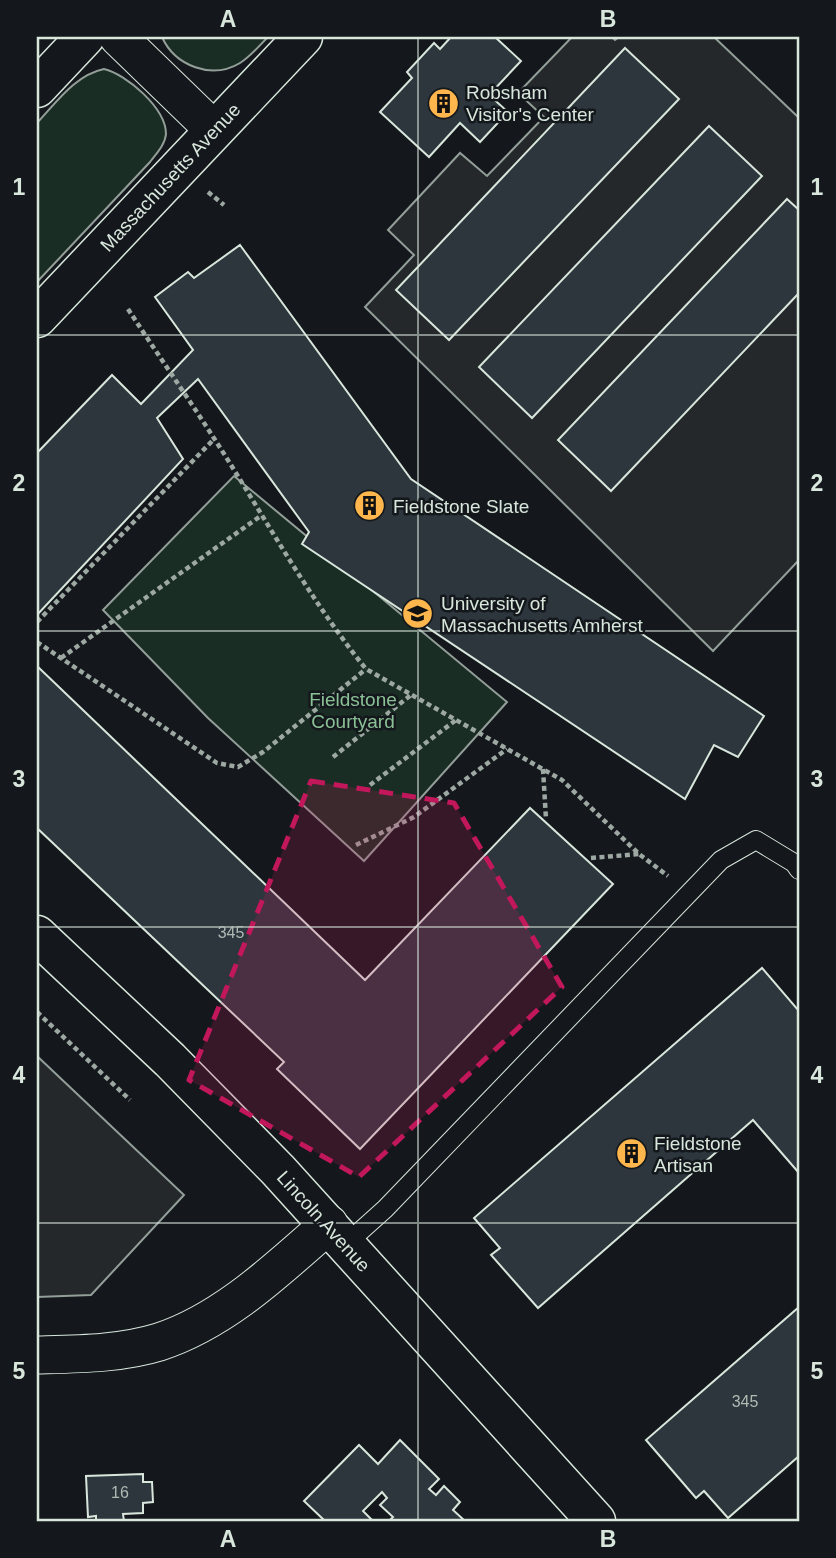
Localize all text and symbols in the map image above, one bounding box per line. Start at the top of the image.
text: A [220,6,236,32]
text: B [600,6,616,32]
place label: Robsham Visitor's Center [466,82,595,125]
building icon: Robsham Visitor's Center [426,86,460,120]
street label: Massachusetts Avenue [96,99,245,256]
text: 1 [13,174,26,200]
text: 1 [811,174,824,200]
text: 2 [13,470,25,496]
text: 2 [811,470,823,496]
building icon: Fieldstone Slate [353,489,387,523]
place label: Fieldstone Slate [393,496,529,517]
place label: University of Massachusetts Amherst [441,593,643,636]
school or university icon: University of Massachusetts Amherst [401,597,435,631]
park label: Fieldstone Courtyard [309,689,397,732]
text: 3 [13,766,25,792]
text: 3 [811,766,823,792]
house number: 345 [218,924,244,941]
text: 4 [13,1062,26,1088]
text: 4 [811,1062,824,1088]
place label: Fieldstone Artisan [654,1133,742,1176]
building icon: Fieldstone Artisan [614,1137,648,1171]
street label: Lincoln Avenue [273,1167,374,1276]
text: 5 [13,1358,26,1384]
text: 5 [811,1358,824,1384]
house number: 345 [732,1393,758,1410]
house number: 16 [111,1484,129,1501]
text: A [220,1526,236,1552]
text: B [600,1526,616,1552]

